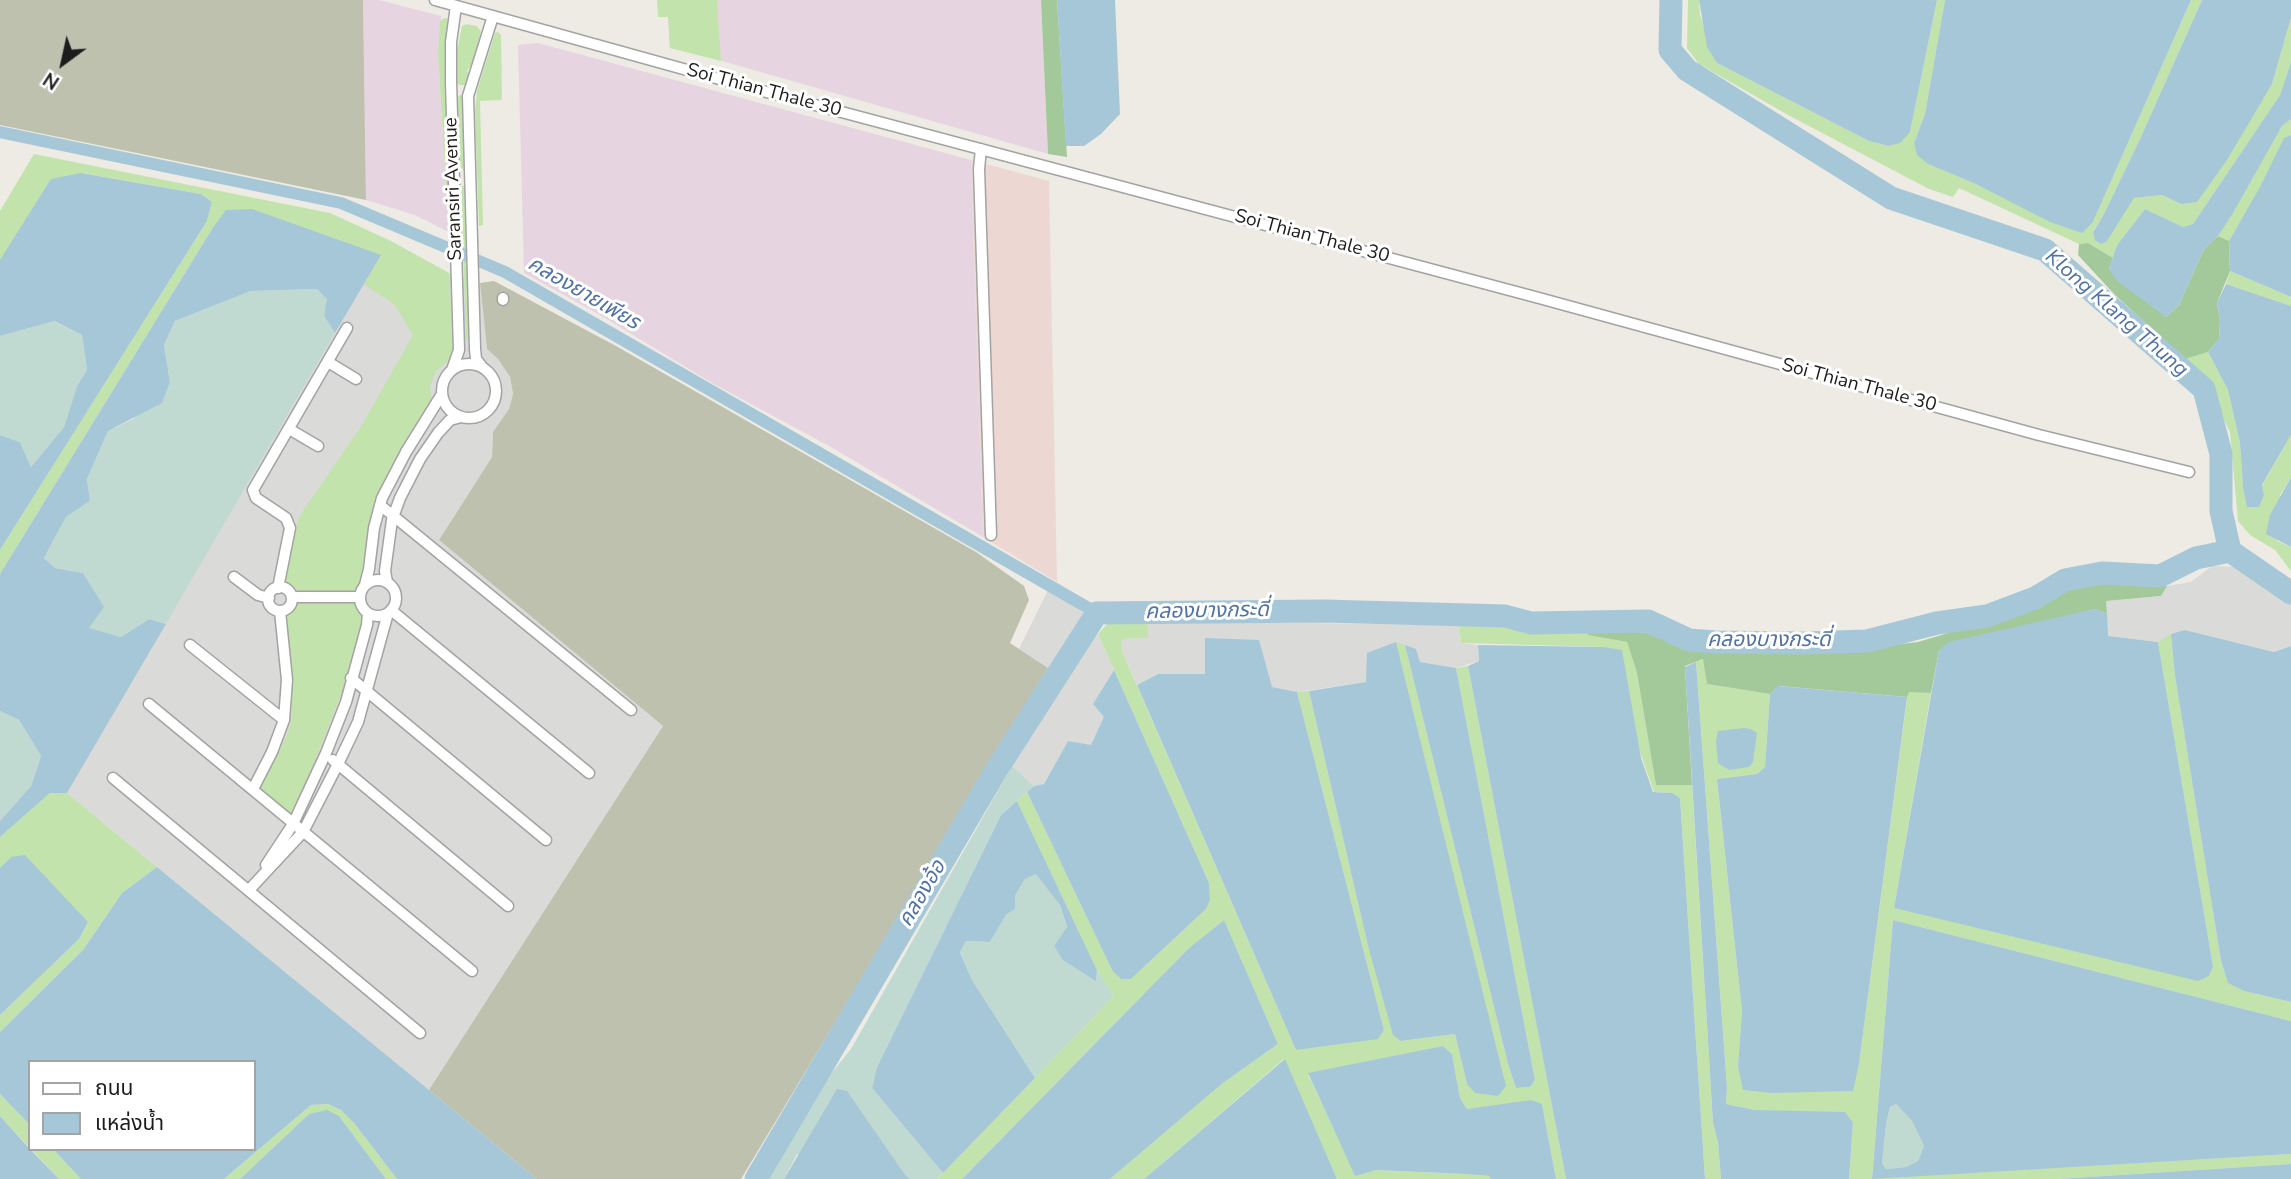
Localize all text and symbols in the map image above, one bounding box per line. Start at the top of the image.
north arrow [28,28,98,98]
street label: Soi Thian Thale 30 [684,59,844,123]
text: N [39,66,65,95]
street label: Saransiri Avenue [440,117,468,261]
street label: Soi Thian Thale 30 [1232,205,1392,269]
water label: Klong Klang Thung [2039,245,2193,383]
water label: คลองยายเพียร [523,252,643,336]
street label: Soi Thian Thale 30 [1779,354,1939,418]
water label: คลองบางกระดี่ [1145,598,1269,626]
water label: คลองบางกระดี่ [1707,628,1831,654]
water label: คลองอ้อ [894,856,952,932]
legend [28,1060,256,1151]
text: ถนน [95,1074,133,1102]
text: แหล่งน้ำ [95,1109,164,1137]

